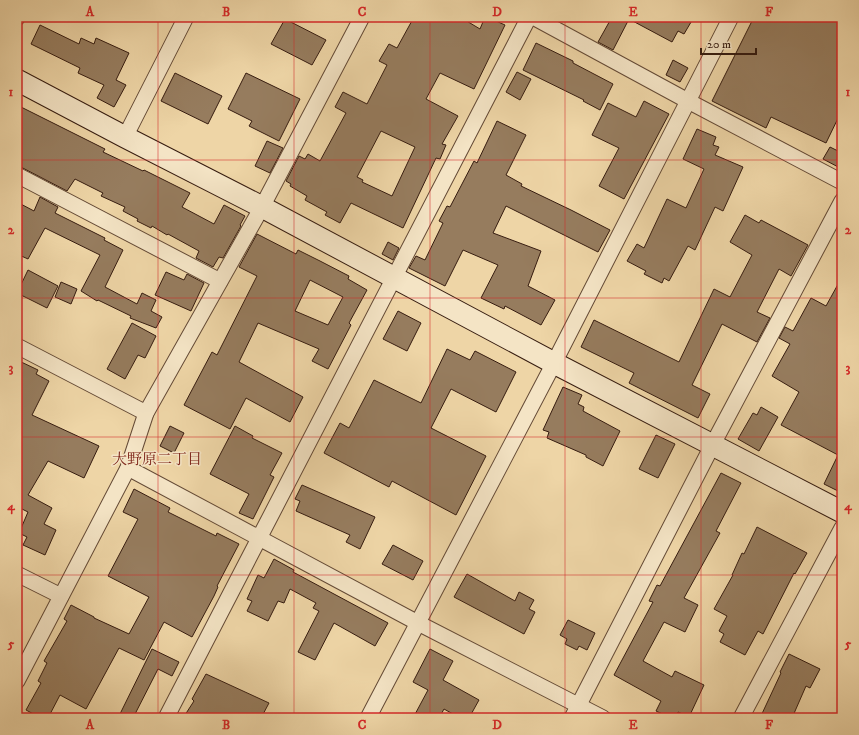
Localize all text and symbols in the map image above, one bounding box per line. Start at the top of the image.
text: A [85,4,95,20]
text: B [222,4,230,20]
text: C [358,4,367,20]
text: D [492,4,502,20]
text: E [628,4,638,20]
text: F [765,4,774,20]
scale bar [701,30,756,56]
text: 20 m [707,37,731,52]
text: 1 [9,84,14,100]
text: 1 [846,84,851,100]
text: 2 [8,222,15,238]
text: 2 [845,222,852,238]
text: 3 [9,360,14,376]
text: 3 [846,360,851,376]
district label: 大野原二丁目 [112,450,202,469]
text: 4 [6,498,15,515]
text: 4 [843,498,852,515]
text: 5 [7,636,15,652]
text: 5 [844,636,852,652]
text: A [85,717,95,733]
text: B [222,717,230,733]
text: C [358,717,367,733]
text: D [492,717,502,733]
text: E [628,717,638,733]
text: F [765,717,774,733]

